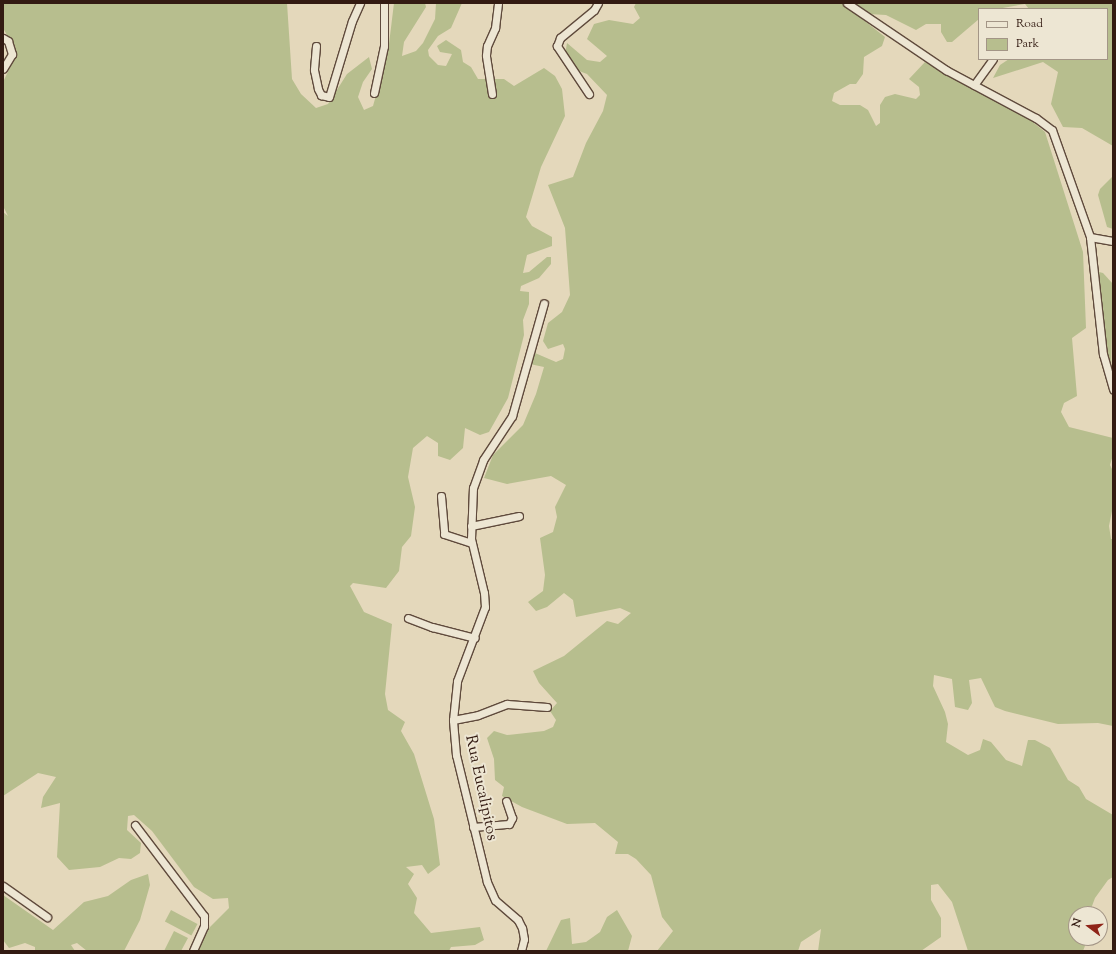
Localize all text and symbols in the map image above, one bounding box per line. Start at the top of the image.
legend [978,8,1108,60]
text: Road [1016,15,1043,33]
text: Park [1016,35,1039,53]
street label: Rua Eucalipitos [459,734,501,842]
north arrow [1068,906,1108,946]
text: N [1069,917,1086,929]

